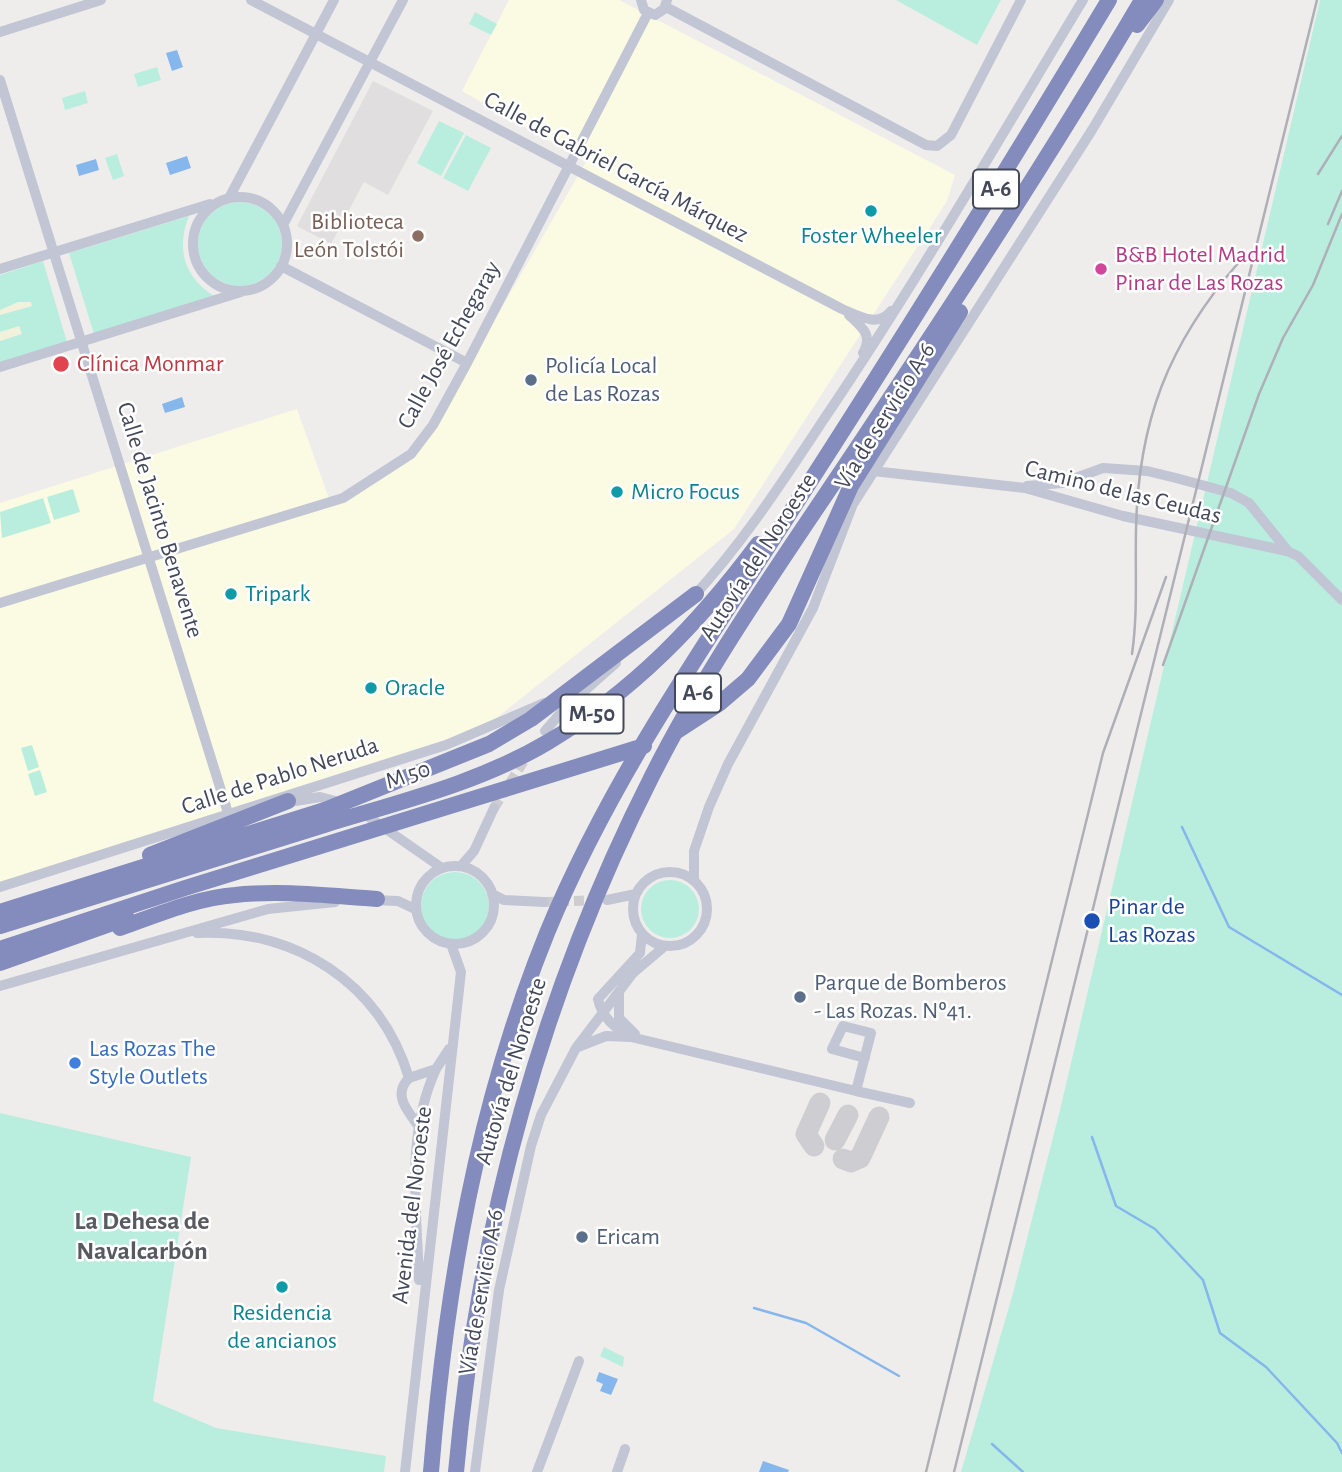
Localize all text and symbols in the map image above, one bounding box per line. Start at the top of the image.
street label: Calle de Gabriel García Márquez [479,85,753,249]
road number: A-6 [973,170,1019,208]
marker: Foster Wheeler [863,203,879,219]
place label: Biblioteca León Tolstói [294,208,404,264]
place label: Foster Wheeler [801,222,941,250]
marker: Biblioteca León Tolstói [410,228,426,244]
place label: B&B Hotel Madrid Pinar de Las Rozas [1115,241,1286,297]
street label: Calle José Echegaray [391,256,507,434]
marker: B&B Hotel Madrid Pinar de Las Rozas [1093,261,1109,277]
street label: Vía de servicio A-6 [828,337,942,495]
place label: Clínica Monmar [77,350,223,378]
place label: Policía Local de Las Rozas [545,352,660,408]
marker: Clínica Monmar [51,354,71,374]
marker: Policía Local de Las Rozas [523,372,539,388]
street label: Calle de Jacinto Benavente [110,399,210,641]
street label: Camino de las Ceudas [1022,454,1224,530]
street label: Autovía del Noroeste [693,468,823,646]
place label: Micro Focus [631,478,740,506]
marker: Micro Focus [609,484,625,500]
place label: Tripark [245,580,311,608]
marker: Tripark [223,586,239,602]
place label: Oracle [385,674,445,702]
road number: A-6 [675,674,721,712]
marker: Oracle [363,680,379,696]
road number: M-50 [560,694,624,734]
street label: Calle de Pablo Neruda [178,731,382,821]
street label: M 50 [382,754,434,796]
place label: Pinar de Las Rozas [1108,893,1196,949]
marker: Pinar de Las Rozas [1082,911,1102,931]
place label: Parque de Bomberos - Las Rozas. Nº41. [814,969,1007,1025]
street label: Autovía del Noroeste [469,974,553,1168]
marker: Parque de Bomberos - Las Rozas. Nº41. [792,989,808,1005]
place label: Las Rozas The Style Outlets [89,1035,216,1091]
marker: Las Rozas The Style Outlets [67,1055,83,1071]
street label: Avenida del Noroeste [386,1105,438,1305]
district label: La Dehesa de Navalcarbón [74,1205,210,1266]
street label: Vía de servicio A-6 [452,1207,510,1377]
place label: Ericam [596,1223,660,1251]
marker: Ericam [574,1229,590,1245]
marker: Residencia de ancianos [274,1279,290,1295]
place label: Residencia de ancianos [227,1299,337,1355]

